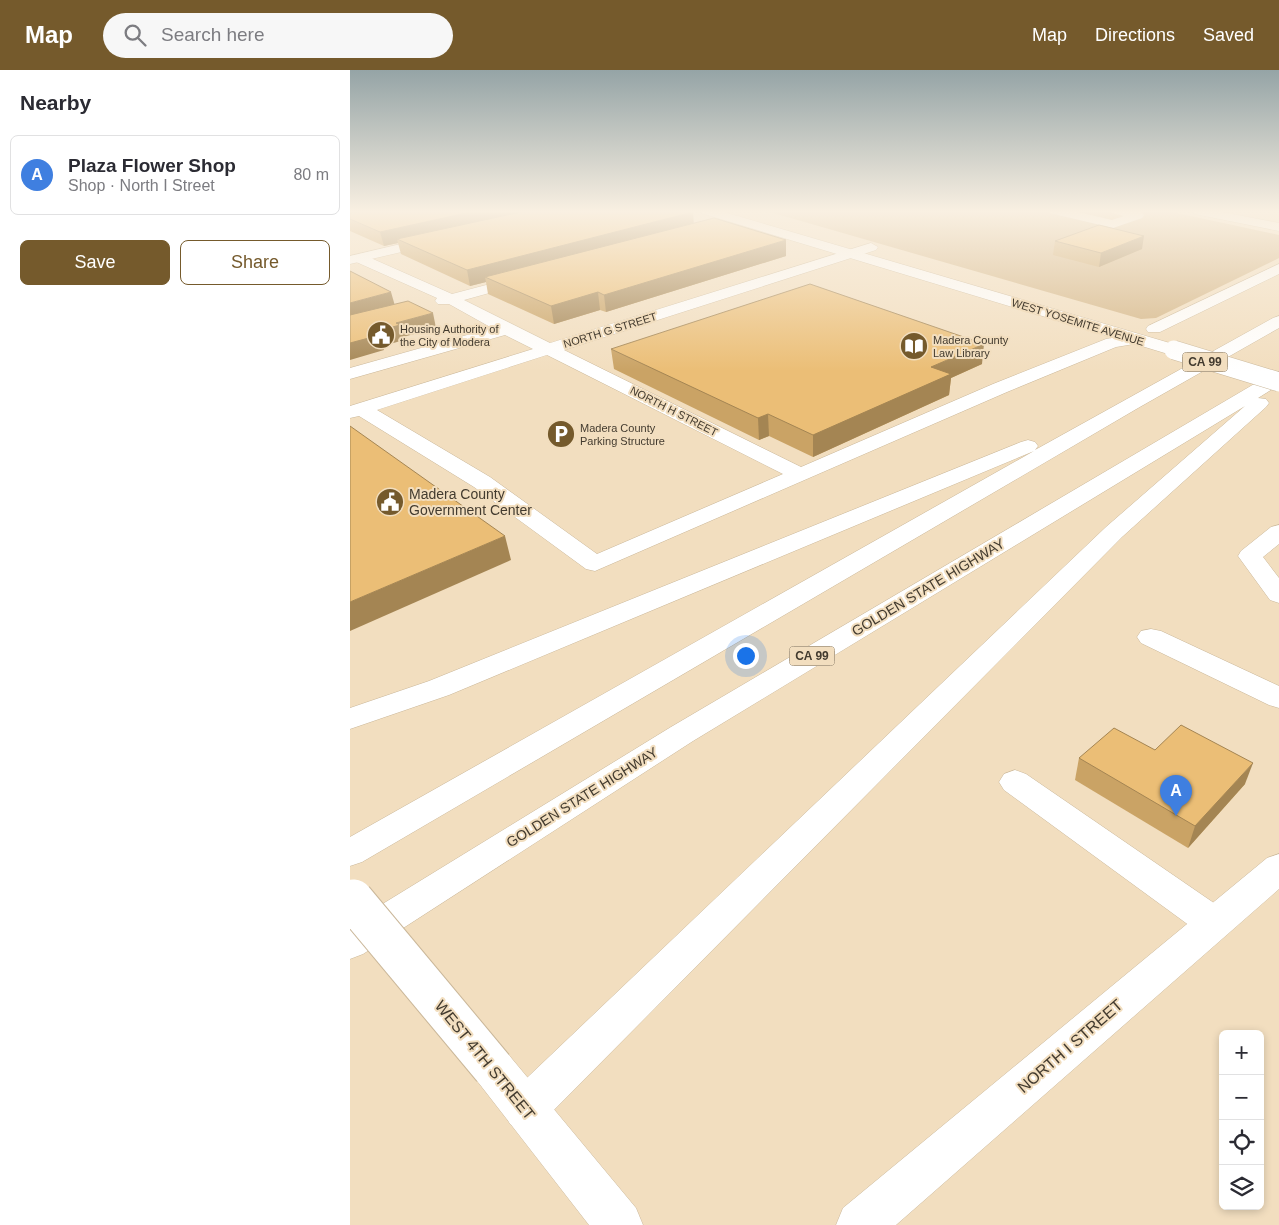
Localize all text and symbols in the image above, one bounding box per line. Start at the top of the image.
search box [103,13,453,58]
text: Map [25,21,73,48]
icon: search [121,21,149,49]
text: Search here [161,24,265,45]
text: Map [1032,25,1067,45]
text: Directions [1095,25,1175,45]
text: Saved [1203,25,1254,45]
text: Nearby [20,91,91,114]
text: Plaza Flower Shop [68,155,236,176]
text: A [31,166,43,183]
text: 80 m [293,166,329,183]
text: Shop · North I Street [68,177,215,194]
button: Save [20,240,170,285]
button: Share [180,240,330,285]
street label: WEST YOSEMITE AVENUE [1010,296,1146,348]
street label: NORTH G STREET [562,310,658,350]
public building icon: Housing Authority of the City of Modera [366,320,396,350]
place label: Housing Authority of the City of Modera [400,323,499,348]
library icon: Madera County Law Library [899,331,929,361]
place label: Madera County Law Library [933,334,1009,359]
road number: CA 99 [1182,352,1228,372]
street label: NORTH H STREET [628,384,720,438]
parking icon: Madera County Parking Structure [546,419,576,449]
place label: Madera County Parking Structure [580,422,665,447]
place label: Madera County Government Center [409,486,532,518]
public building icon: Madera County Government Center [375,487,405,517]
street label: GOLDEN STATE HIGHWAY [849,535,1008,639]
your location [733,643,759,669]
road number: CA 99 [790,646,834,666]
street label: GOLDEN STATE HIGHWAY [503,743,661,850]
pin: A [1160,775,1192,816]
street label: NORTH I STREET [1014,996,1126,1096]
street label: WEST 4TH STREET [432,997,538,1123]
map controls [1219,1030,1264,1210]
button: + [1219,1030,1264,1075]
button: − [1219,1075,1264,1120]
button: locate [1219,1120,1264,1165]
button: layers [1219,1165,1264,1210]

